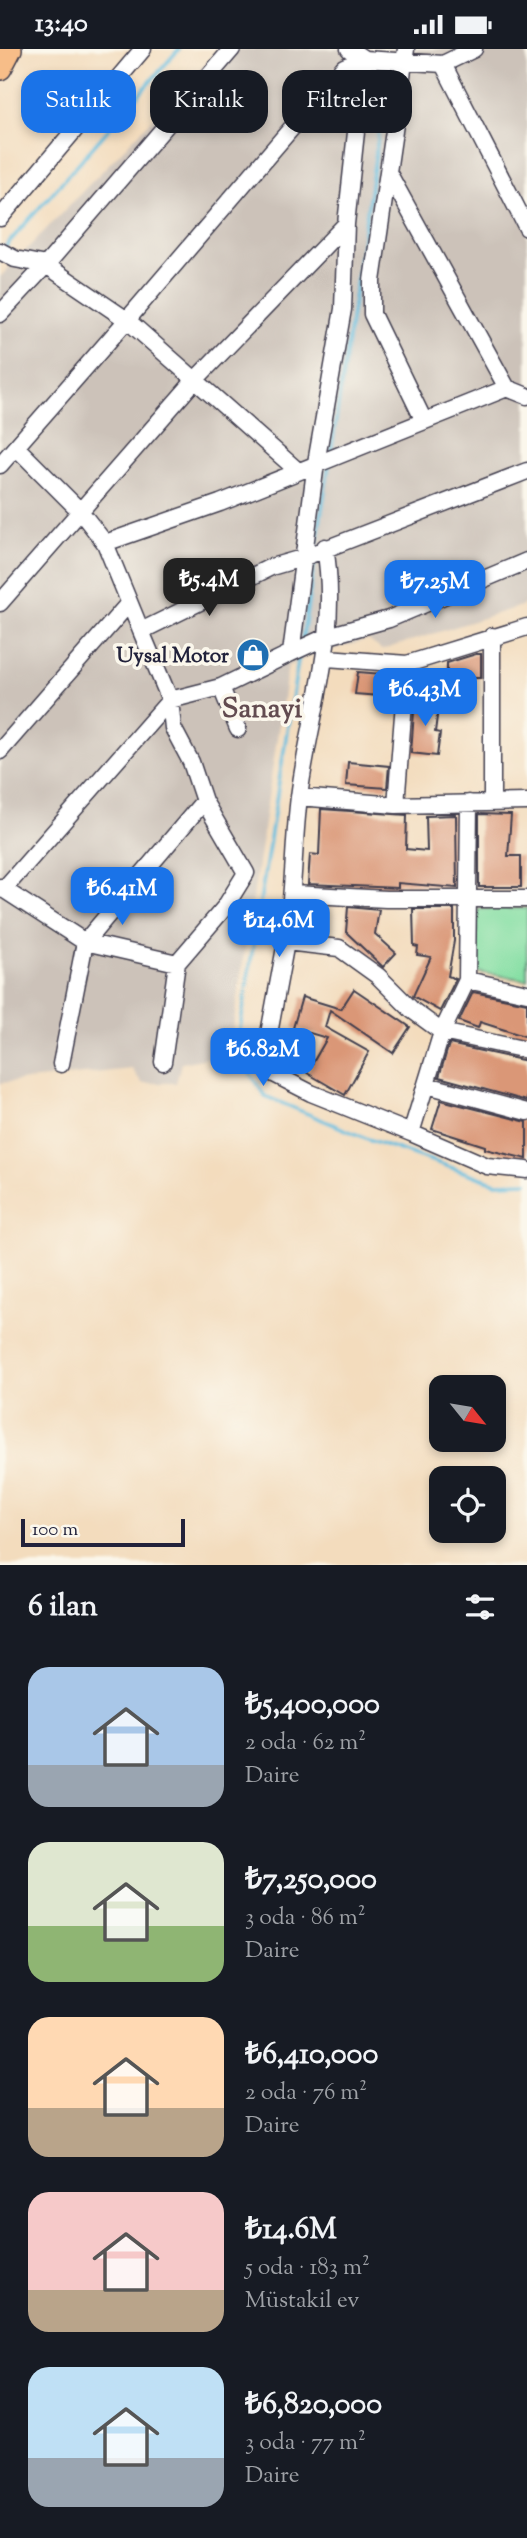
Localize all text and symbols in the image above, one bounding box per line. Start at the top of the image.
text: 13:40 [35,6,88,43]
chip: Satılık [21,70,136,133]
chip: Kiralık [150,70,268,133]
chip: Filtreler [282,70,412,133]
pin: ₺5.4M [160,559,258,618]
pin: ₺7.25M [378,561,492,620]
text: ₺5.4M [179,564,239,597]
text: ₺7.25M [400,566,470,599]
shop icon: Uysal Motor [234,636,272,674]
place label: Uysal Motor [116,642,229,672]
pin: ₺6.43M [368,669,482,728]
text: ₺6.43M [389,674,461,707]
district label: Sanayi [222,690,302,730]
pin: ₺6.41M [65,867,179,927]
text: ₺6.41M [87,873,157,906]
pin: ₺14.6M [222,899,336,959]
text: ₺14.6M [244,905,314,938]
pin: ₺6.82M [206,1028,320,1088]
text: ₺6.82M [226,1034,300,1067]
north arrow [429,1375,506,1453]
map controls [429,1375,506,1543]
button: locate [429,1466,506,1543]
scale bar [21,1516,186,1548]
text: 100 m [32,1517,78,1544]
text: 6 ilan [28,1586,98,1629]
icon: filters [461,1588,499,1626]
text: ₺5,400,000 [245,1684,380,1727]
icon: home [84,1695,168,1779]
text: 2 oda · 62 m² [245,1727,366,1760]
text: Daire [245,1760,300,1793]
text: ₺7,250,000 [245,1859,377,1902]
icon: home [84,1870,168,1954]
text: 3 oda · 86 m² [245,1902,366,1935]
text: Daire [245,1935,300,1968]
text: ₺6,410,000 [245,2034,378,2077]
icon: home [84,2045,168,2129]
text: 2 oda · 76 m² [245,2077,367,2110]
text: Daire [245,2110,300,2143]
text: ₺14.6M [245,2209,337,2252]
icon: home [84,2220,168,2304]
text: 5 oda · 183 m² [245,2252,370,2285]
text: Müstakil ev [245,2285,359,2318]
text: ₺6,820,000 [245,2384,382,2427]
icon: home [84,2395,168,2479]
text: 3 oda · 77 m² [245,2427,366,2460]
text: Daire [245,2460,300,2493]

